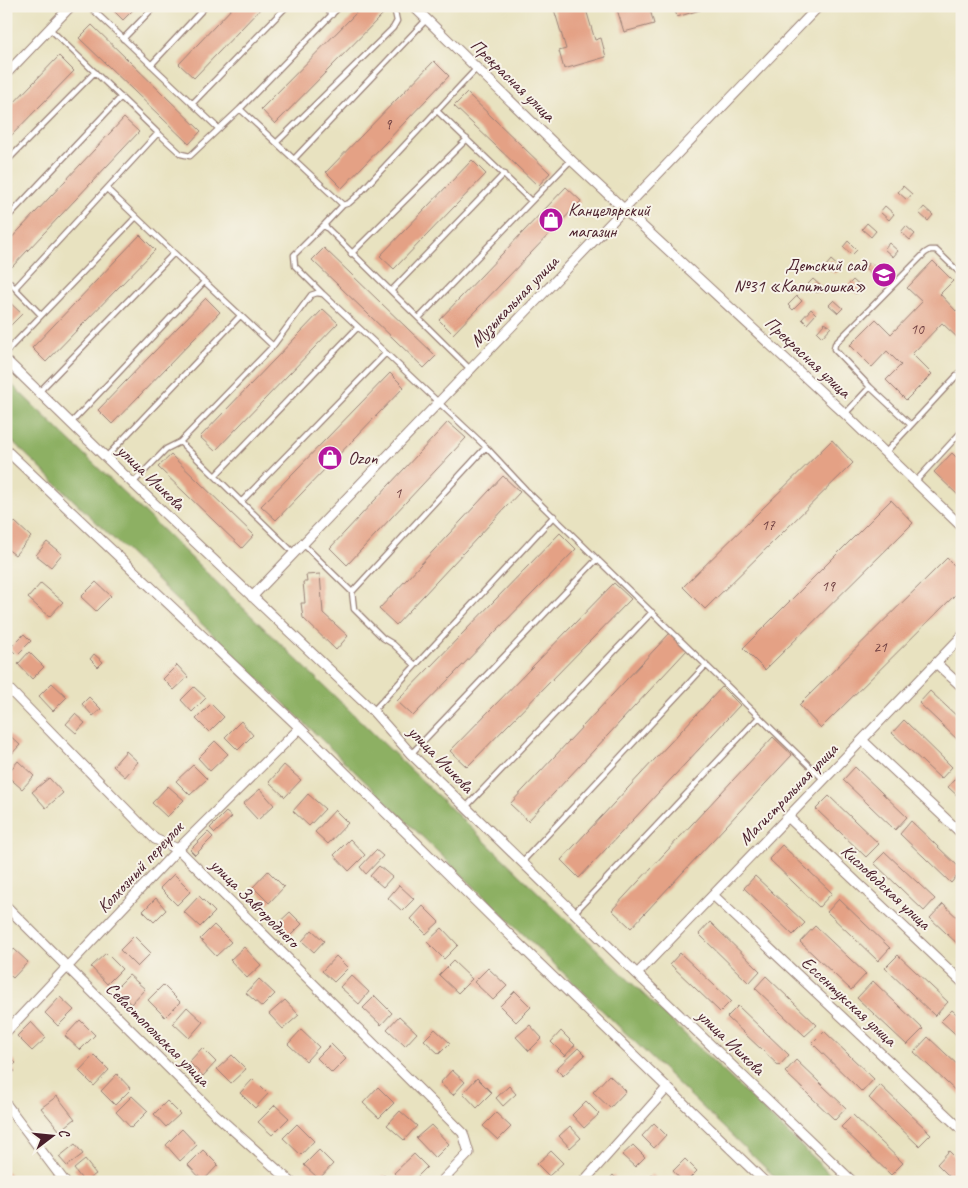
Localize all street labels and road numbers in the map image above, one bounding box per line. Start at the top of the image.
street label: Прекрасная улица [466,34,561,127]
street label: Музыкальная улица [465,250,565,352]
street label: Прекрасная улица [760,312,856,403]
street label: улица Ишкова [112,439,191,516]
street label: улица Ишкова [403,720,480,799]
street label: Магистральная улица [734,737,843,850]
street label: Колхозный переулок [92,815,189,917]
street label: Кисловодская улица [837,840,937,935]
street label: улица Завгороднего [205,853,305,953]
street label: Ессентукская улица [797,951,902,1052]
street label: Севастопольская улица [101,977,216,1092]
street label: улица Ишкова [692,1004,771,1081]

